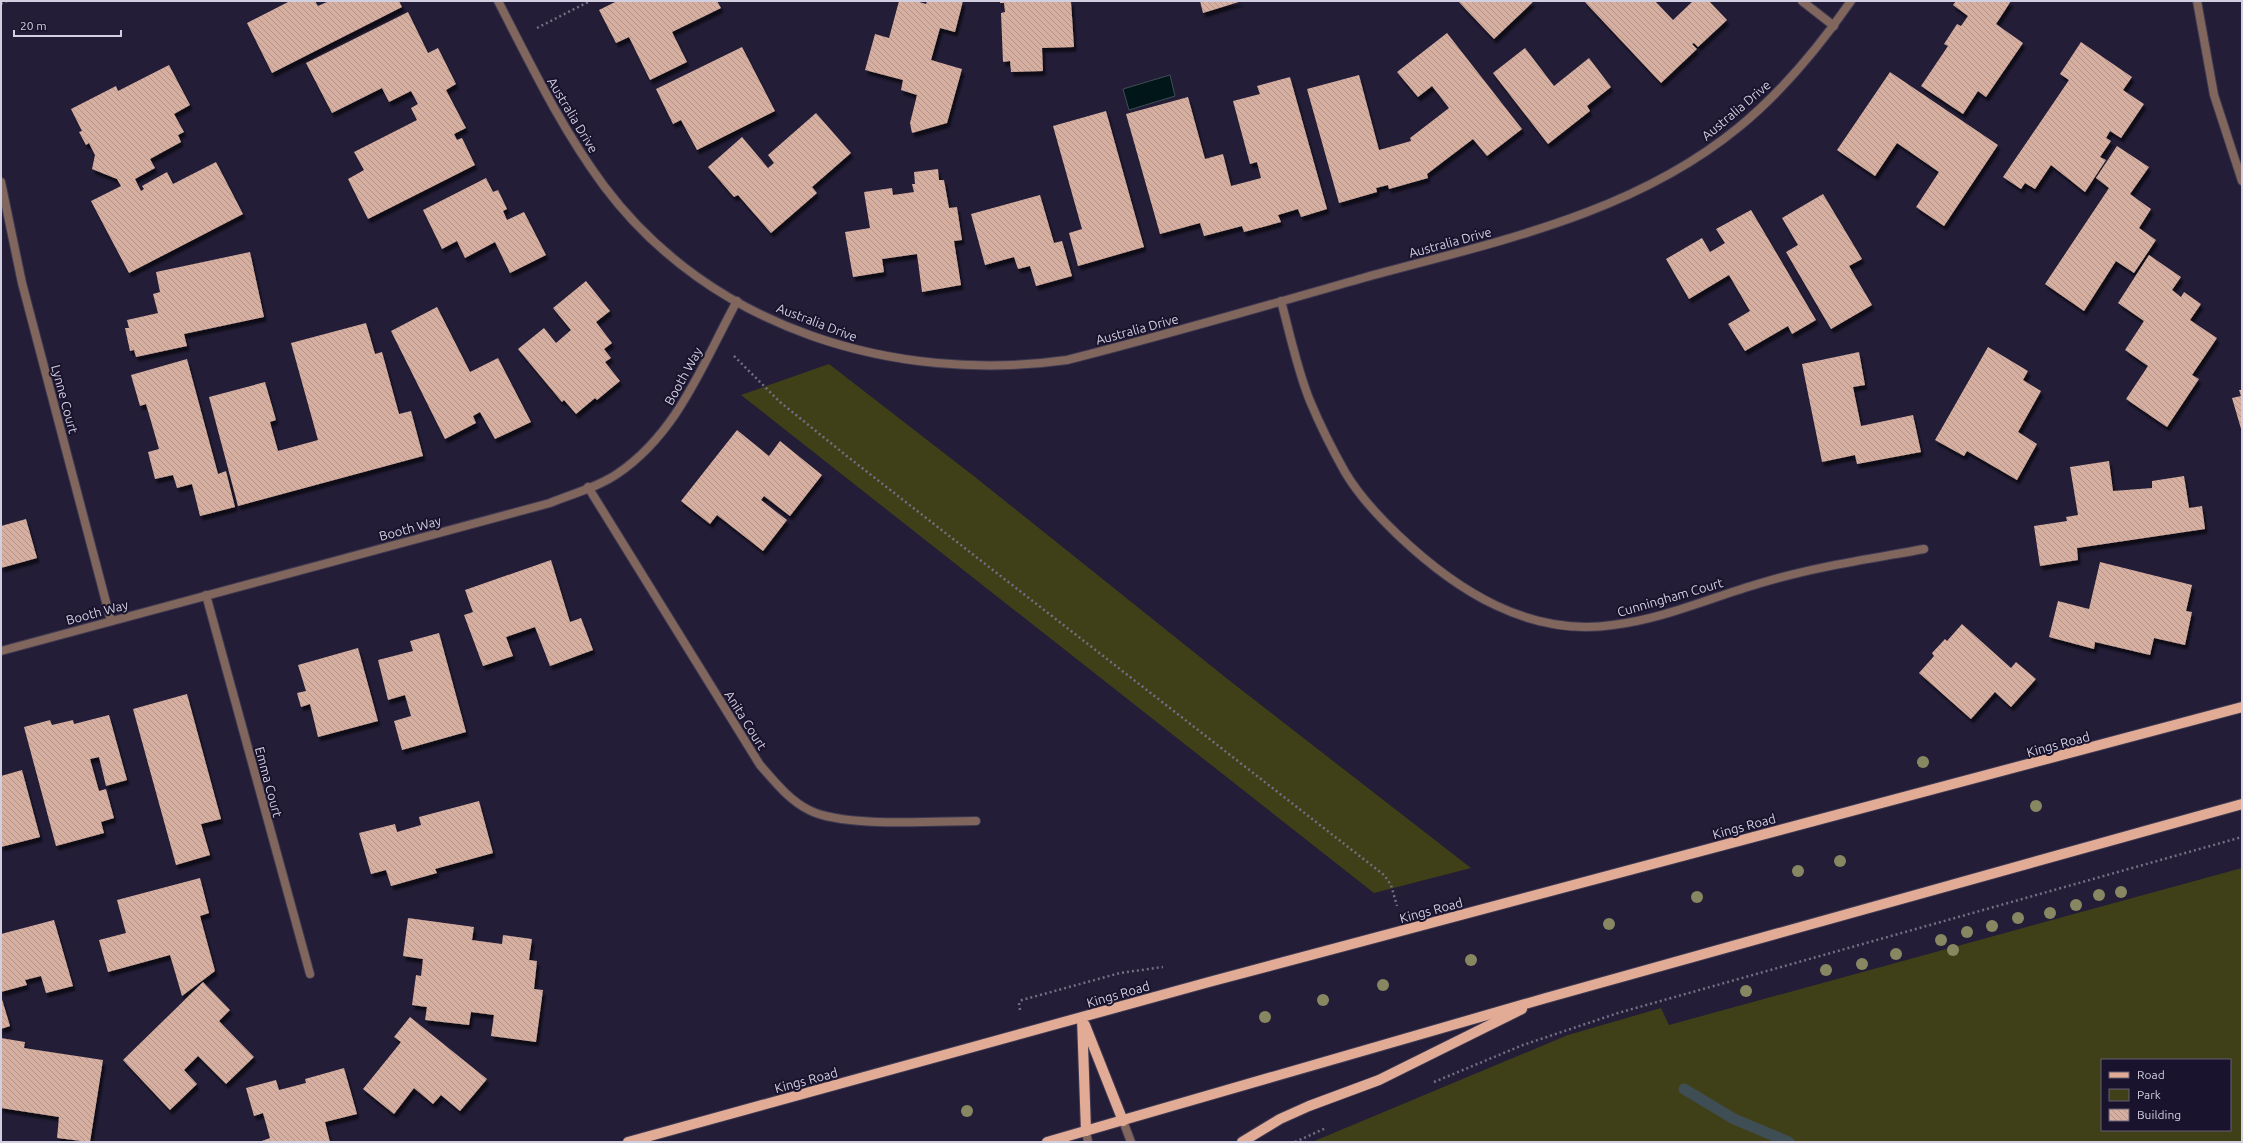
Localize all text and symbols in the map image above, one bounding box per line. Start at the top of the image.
scale bar [14,12,121,38]
text: 20 m [20,19,47,32]
street label: Australia Drive [545,75,601,155]
street label: Australia Drive [1699,77,1773,143]
street label: Australia Drive [1407,224,1493,260]
street label: Australia Drive [775,300,859,344]
street label: Australia Drive [1094,311,1180,347]
street label: Booth Way [661,345,705,407]
street label: Lynne Court [49,363,81,435]
street label: Booth Way [377,513,443,543]
street label: Cunningham Court [1615,575,1725,619]
street label: Booth Way [64,597,130,627]
street label: Anita Court [722,688,770,752]
street label: Kings Road [2025,729,2091,759]
street label: Emma Court [253,745,285,819]
street label: Kings Road [1711,811,1777,841]
street label: Kings Road [1398,895,1464,925]
street label: Kings Road [1085,978,1151,1010]
legend [2101,1059,2231,1131]
street label: Kings Road [773,1065,839,1095]
text: Road [2137,1068,2165,1081]
text: Park [2137,1088,2161,1101]
text: Building [2137,1108,2181,1121]

